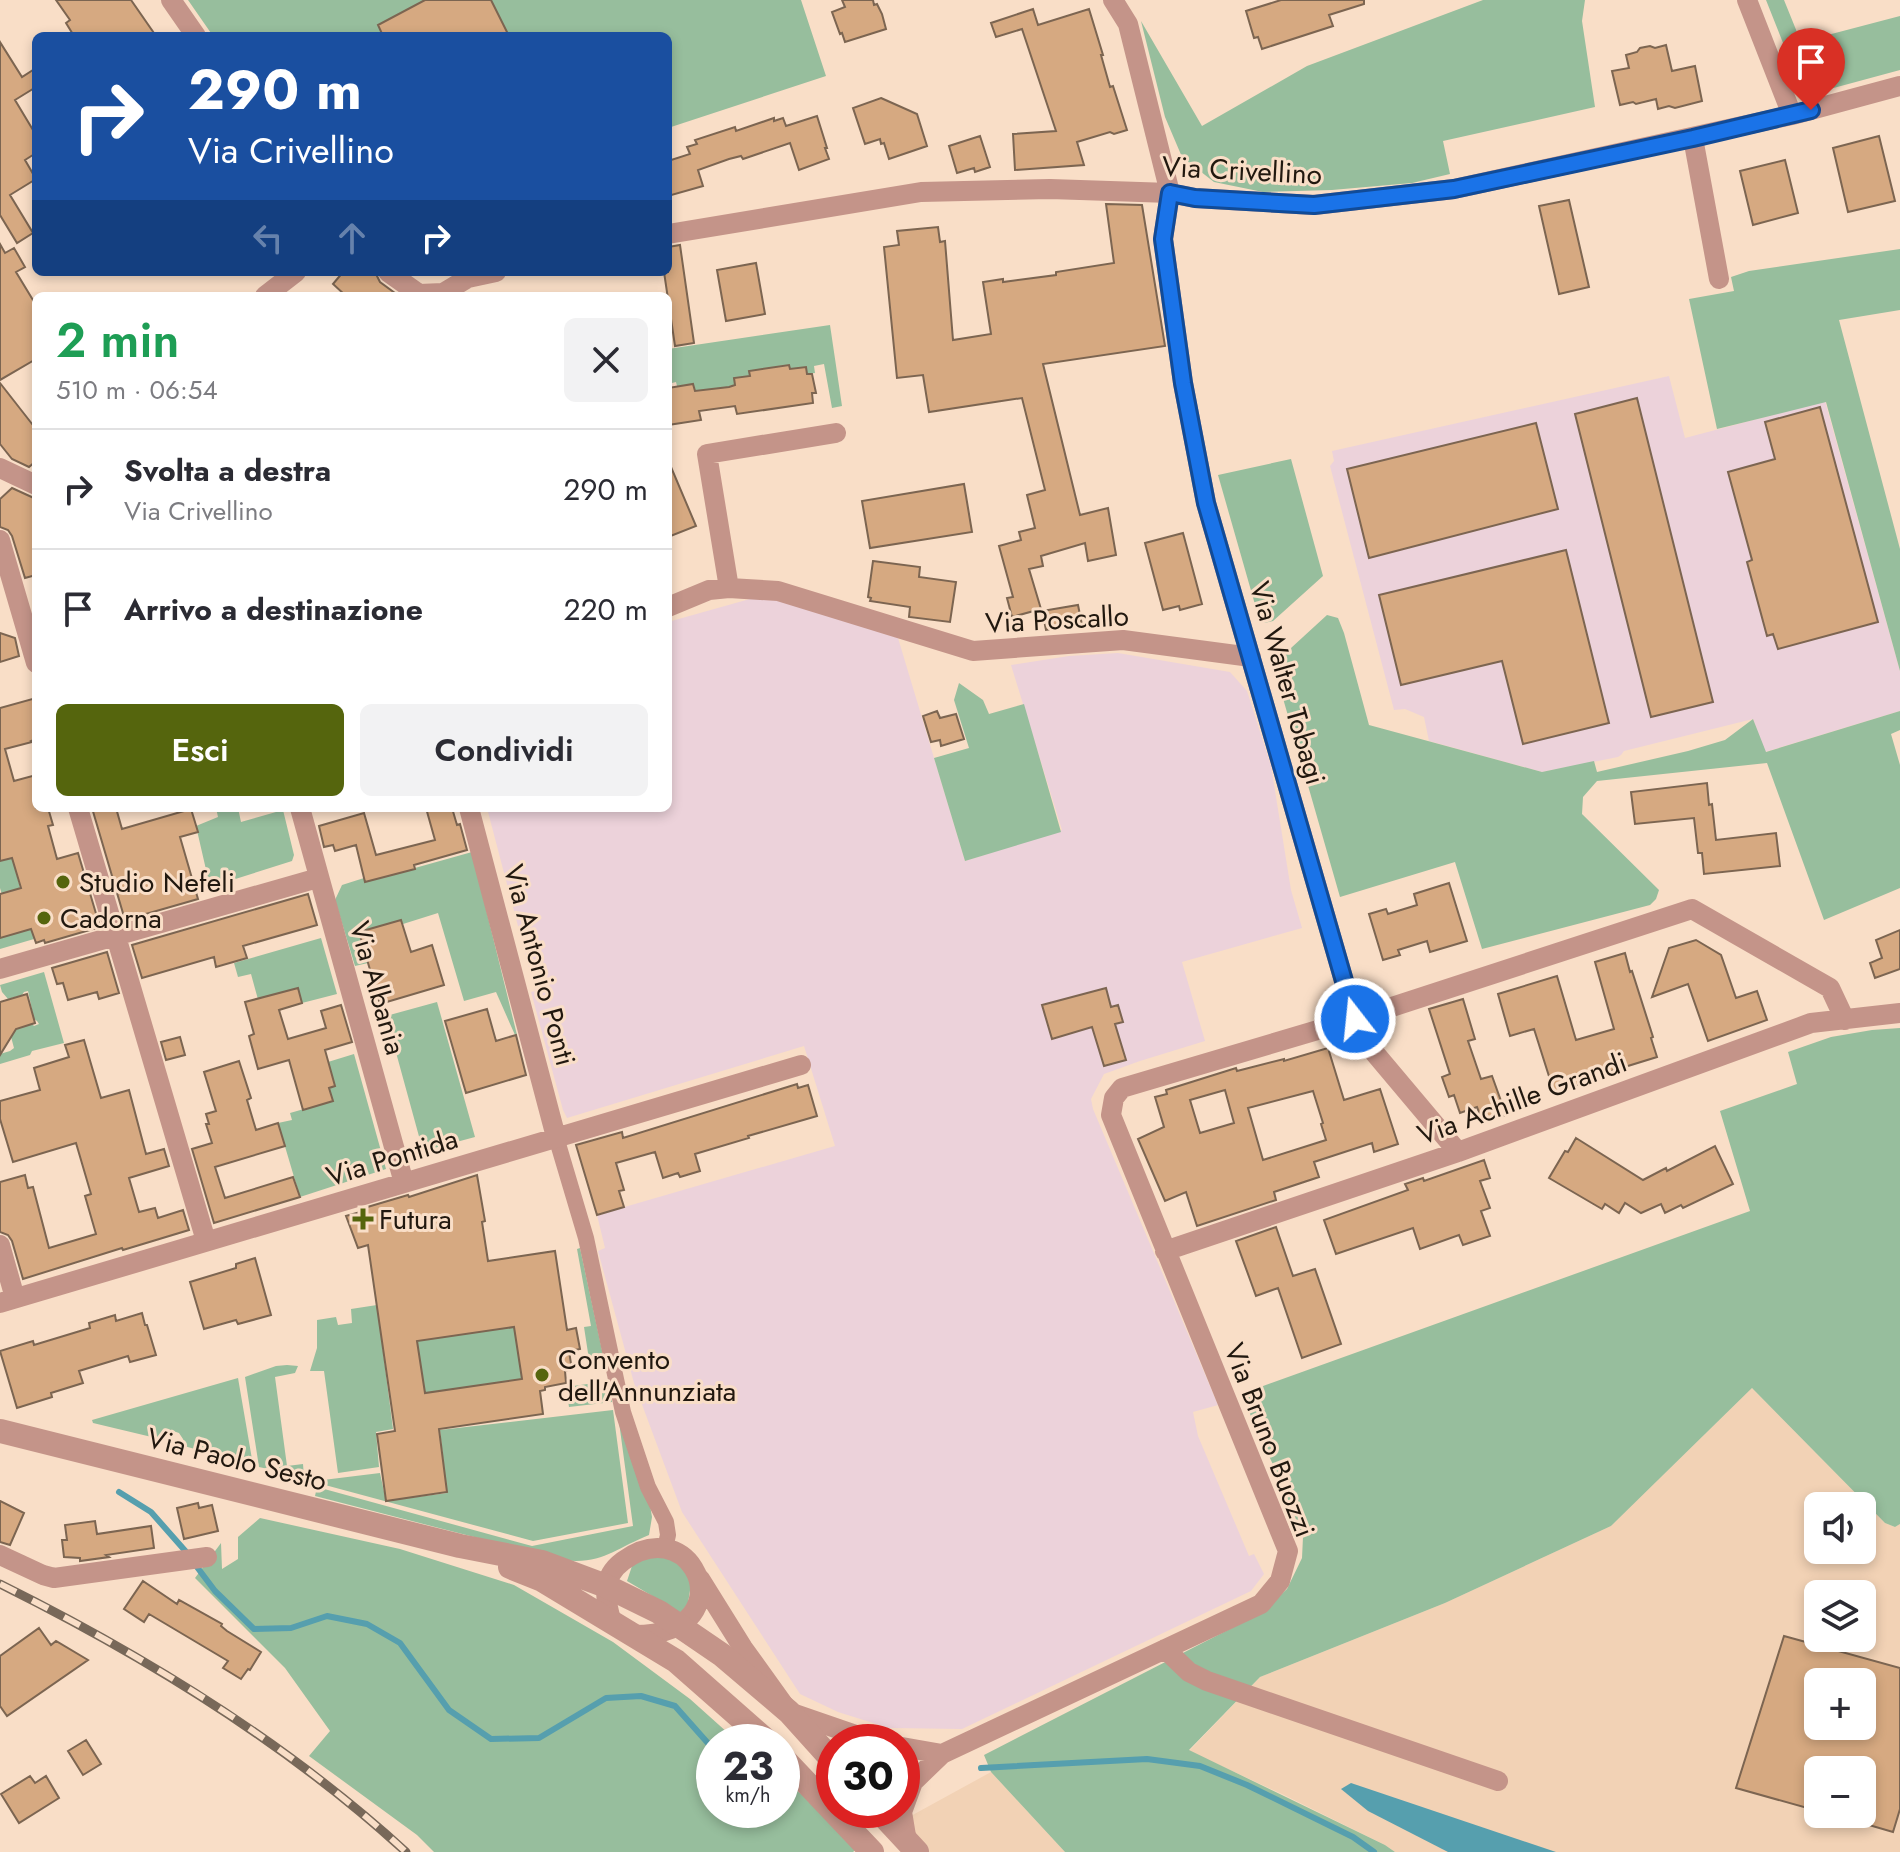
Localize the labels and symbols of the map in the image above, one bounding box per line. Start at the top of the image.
pin [1777,28,1845,110]
street label: Via Crivellino [1161,146,1323,195]
street label: Via Walter Tobagi [1239,577,1336,790]
street label: Via Poscallo [984,595,1130,644]
street label: Via Antonio Ponti [493,860,586,1070]
place label: Studio Nefeli [79,862,235,903]
marker: Studio Nefeli [54,873,72,891]
place label: Cadorna [60,898,162,939]
marker: Cadorna [35,909,53,927]
street label: Via Albania [339,916,416,1060]
position arrow [1313,977,1397,1061]
street label: Via Achille Grandi [1412,1042,1632,1155]
street label: Via Pontida [321,1118,463,1197]
place label: Futura [379,1199,452,1240]
marker: Futura [354,1210,372,1228]
street label: Via Bruno Buozzi [1214,1337,1325,1543]
place label: Convento dell'Annunziata [558,1339,736,1412]
marker: Convento dell'Annunziata [533,1366,551,1384]
street label: Via Paolo Sesto [143,1417,331,1502]
speed limit sign: 30 [816,1724,920,1828]

